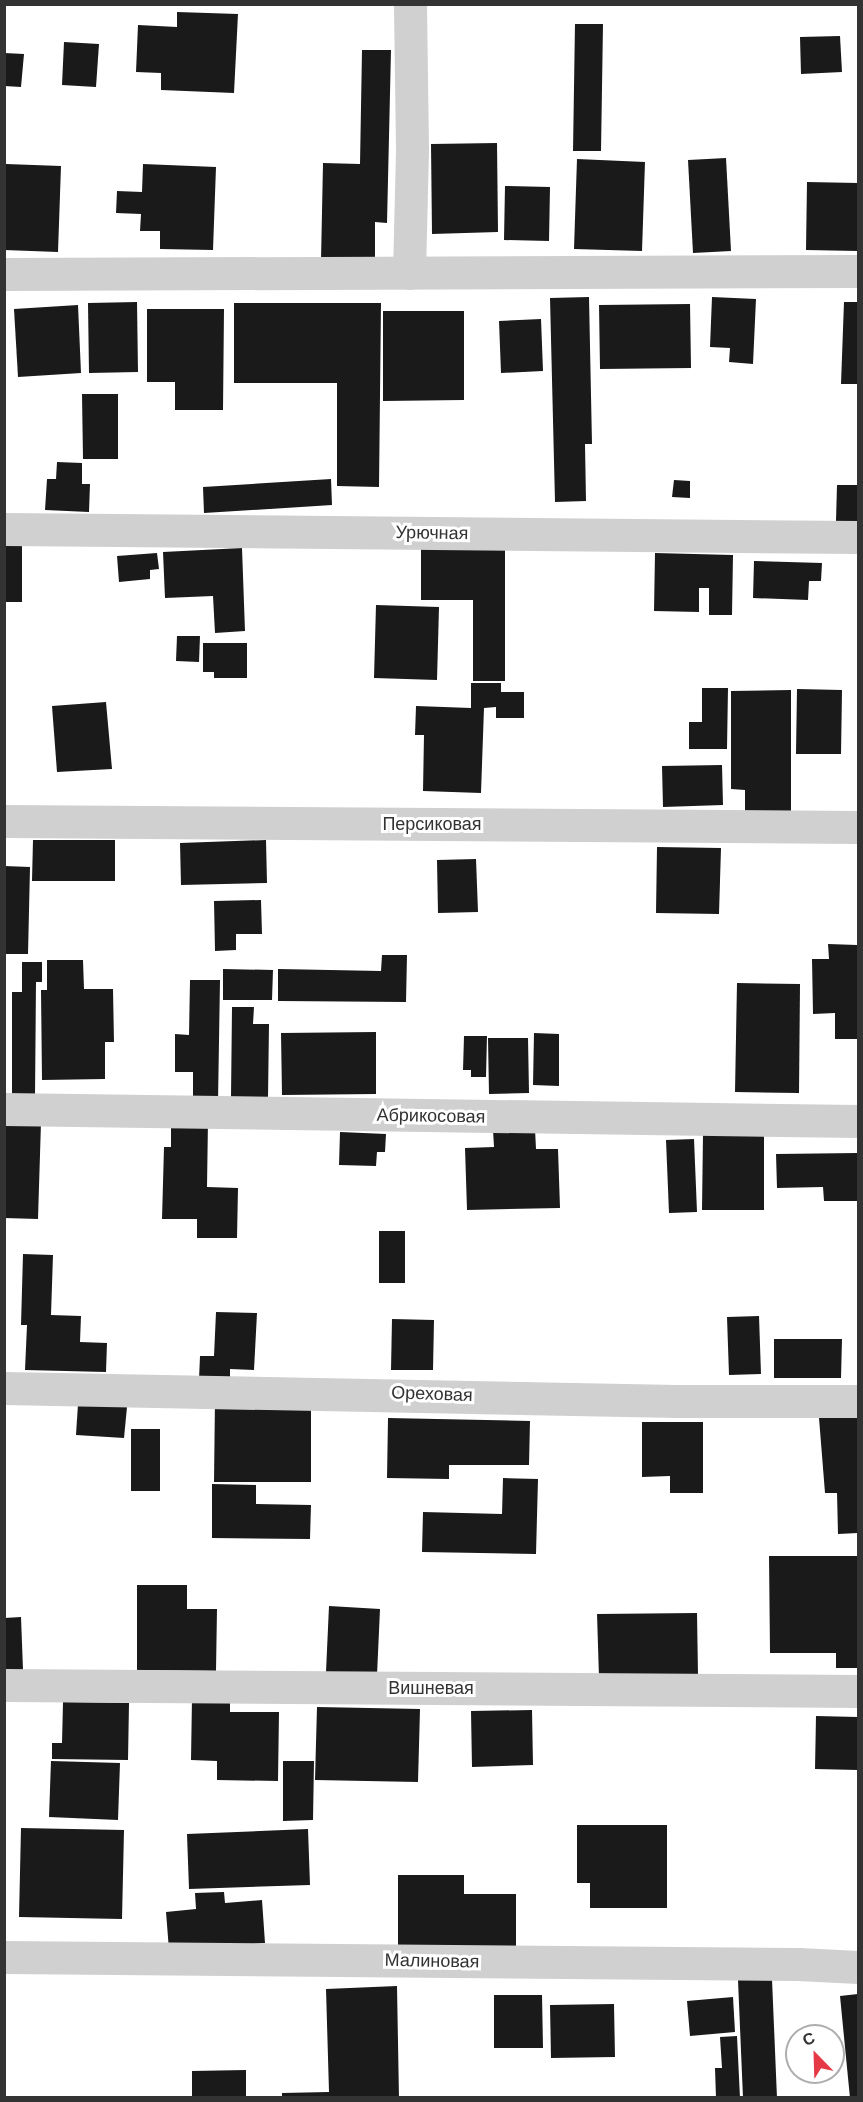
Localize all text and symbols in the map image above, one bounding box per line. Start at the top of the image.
street label: Урючная [395,522,469,544]
street label: Персиковая [382,813,482,835]
street label: Абрикосовая [376,1104,486,1128]
street label: Ореховая [391,1382,473,1406]
street label: Вишневая [388,1677,474,1699]
street label: Малиновая [384,1949,480,1973]
north arrow [785,2024,845,2084]
text: С [800,2029,817,2049]

